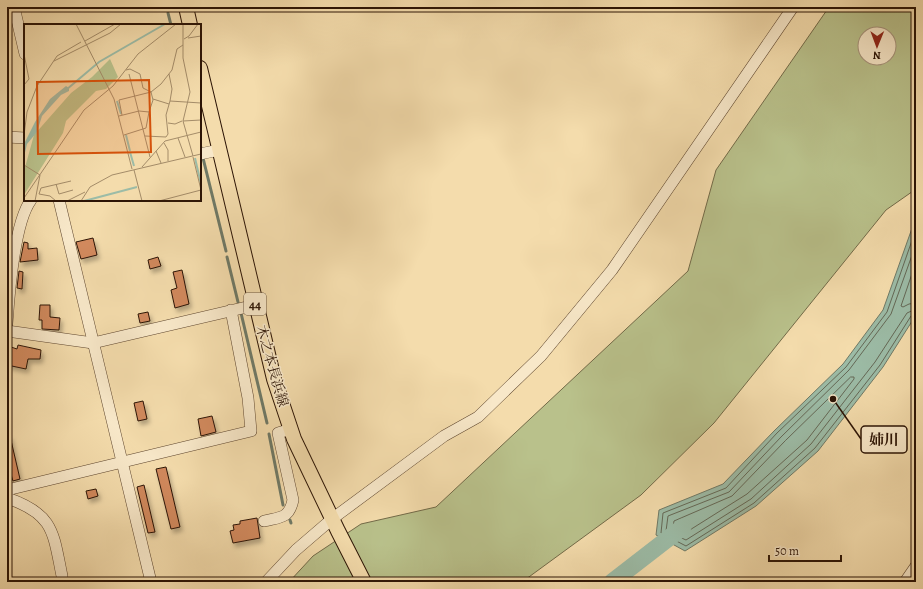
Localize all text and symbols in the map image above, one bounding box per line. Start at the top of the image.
inset map [24,24,201,201]
north arrow [857,26,897,66]
text: N [873,48,881,63]
road number: 44 [244,293,266,315]
street label: 木之本長浜線 [251,323,293,409]
callout: 姉川 [861,426,907,453]
text: 姉川 [869,430,899,450]
scale bar [769,537,841,563]
text: 50 m [775,543,799,559]

